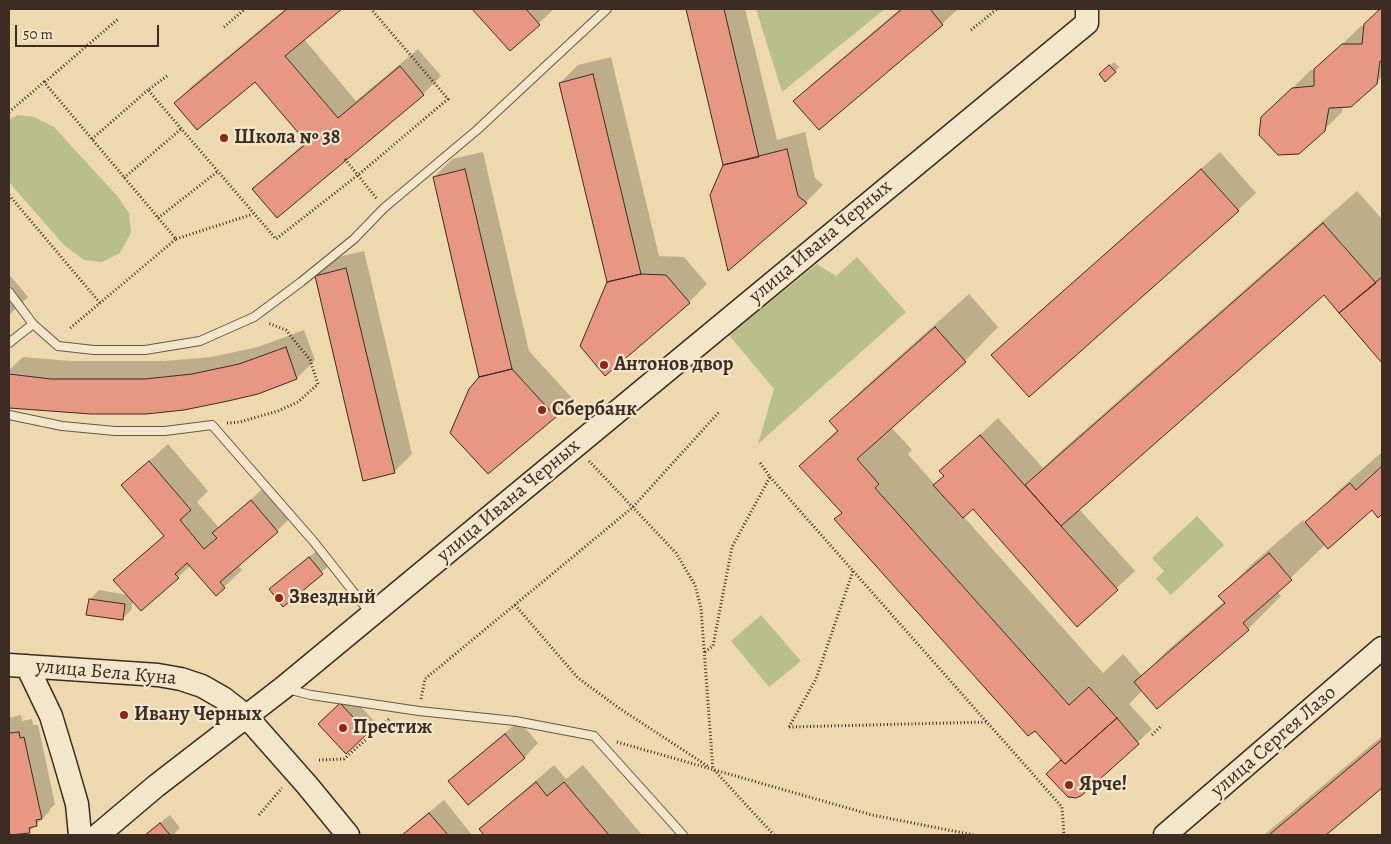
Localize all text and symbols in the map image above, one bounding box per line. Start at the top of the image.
scale bar [18,15,161,47]
text: 50 m [23,24,53,44]
place label: Школа № 38 [234,126,340,150]
marker: Школа № 38 [218,132,230,144]
street label: улица Ивана Черных [745,175,897,309]
place label: Антонов двор [614,353,733,377]
marker: Антонов двор [598,359,610,371]
place label: Сбербанк [552,398,637,422]
marker: Сбербанк [536,404,548,416]
street label: улица Ивана Черных [433,434,585,568]
place label: Звездный [289,586,376,610]
marker: Звездный [273,592,285,604]
street label: улица Бела Куна [35,655,177,691]
street label: улица Сергея Лазо [1207,681,1341,803]
place label: Ивану Черных [134,703,262,727]
marker: Ивану Черных [118,709,130,721]
place label: Престиж [353,716,432,740]
marker: Престиж [337,722,349,734]
place label: Ярче! [1079,773,1127,797]
marker: Ярче! [1063,779,1075,791]

